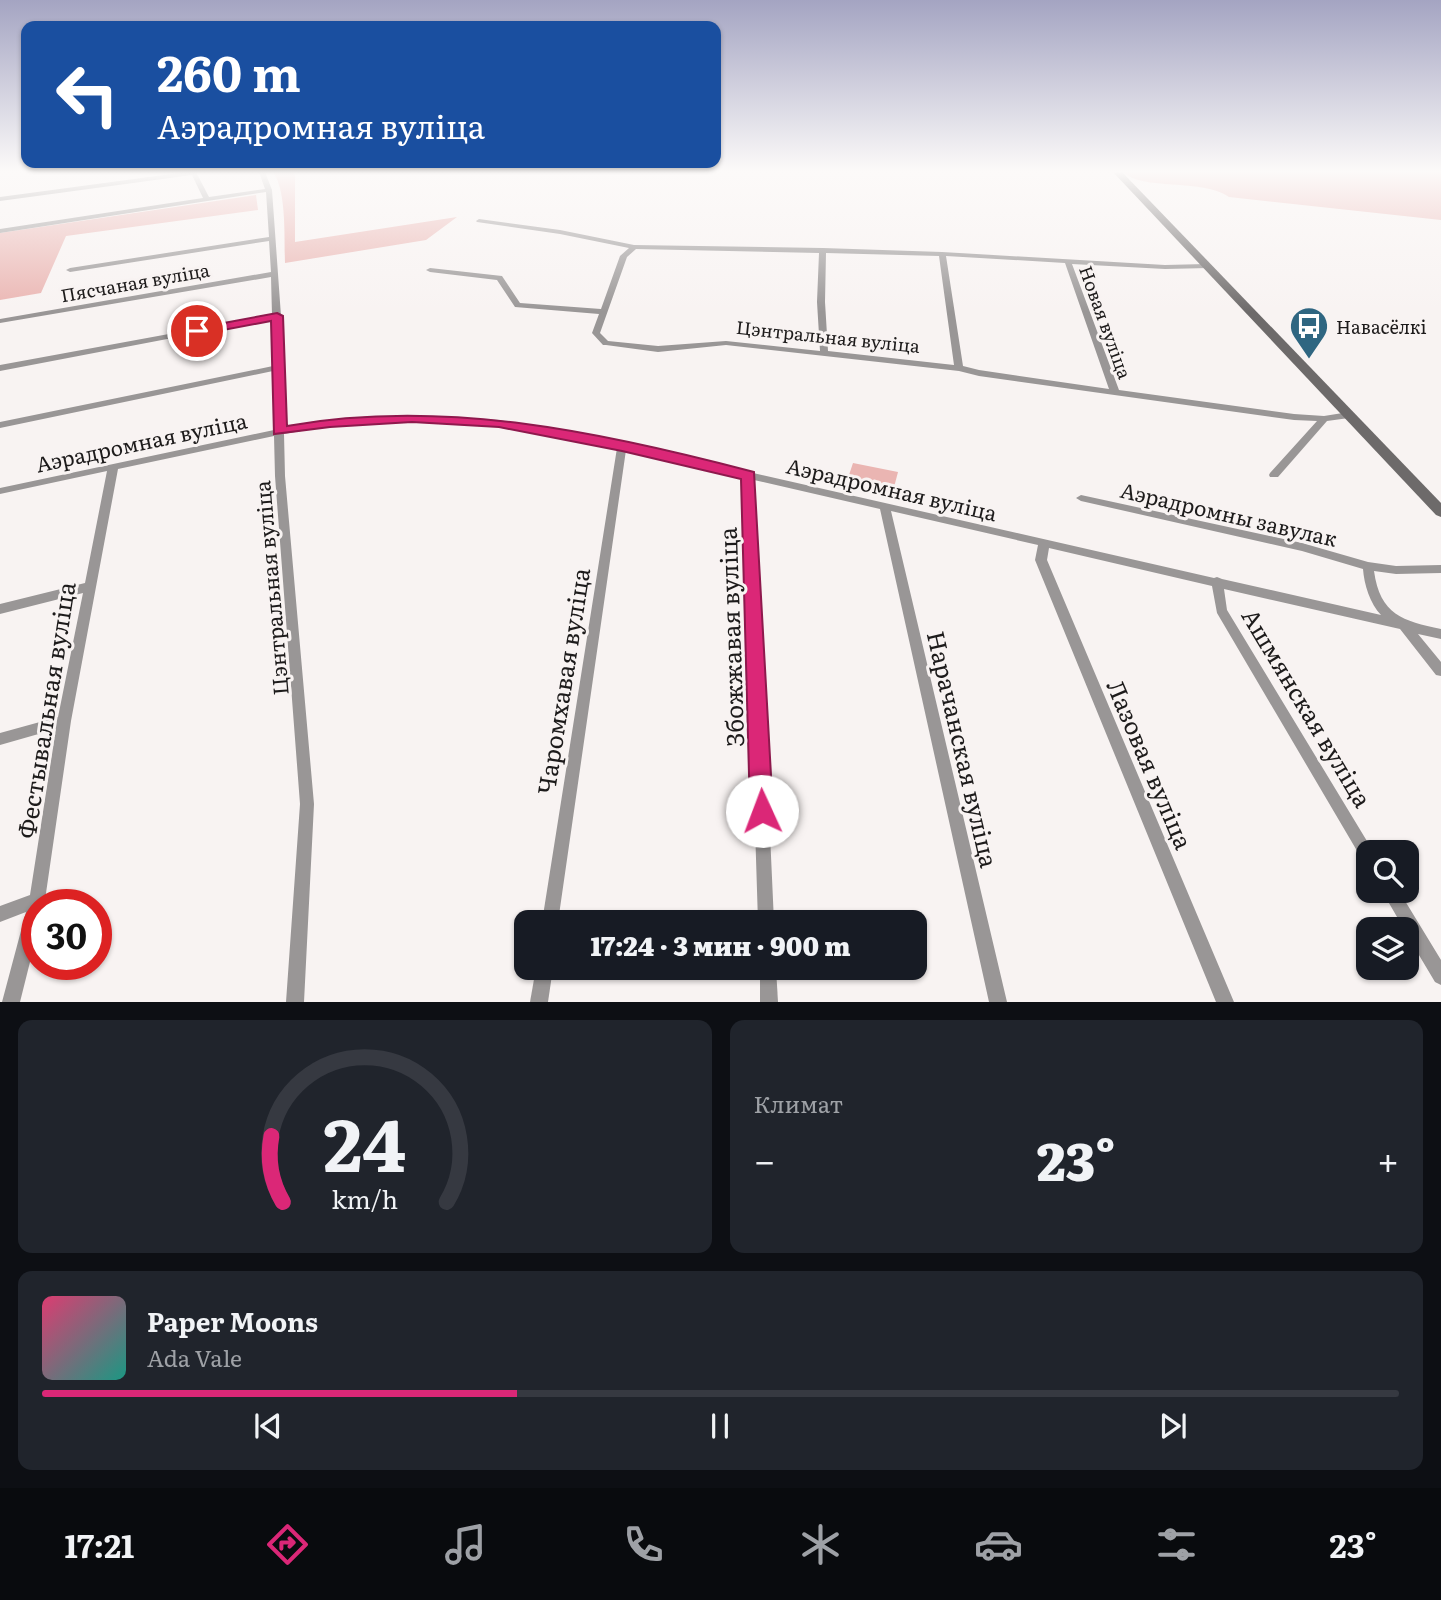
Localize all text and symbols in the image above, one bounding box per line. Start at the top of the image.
text: 260 m [157,34,301,107]
icon: left [42,49,133,140]
text: Аэрадромная вуліца [157,101,485,149]
street label: Пясчаная вуліца [58,256,212,308]
street label: Новая вуліца [1073,262,1139,383]
pin [167,301,227,361]
bus stop icon: Навасёлкі [1288,305,1330,360]
icon: arrive [178,312,216,350]
street label: Цэнтральная вуліца [735,313,922,359]
place label: Навасёлкі [1336,313,1427,340]
street label: Аэрадромная вуліца [32,403,250,479]
street label: Аэрадромная вуліца [784,449,1001,527]
street label: Аэрадромны завулак [1118,473,1341,553]
street label: Цэнтральная вуліца [245,479,295,697]
street label: Збожжавая вуліца [709,527,751,747]
street label: Чаромхавая вуліца [527,565,597,797]
street label: Фестывальная вуліца [7,579,83,841]
street label: Ашмянская вуліца [1235,601,1381,813]
street label: Нарачанская вуліца [920,627,1008,871]
street label: Лазовая вуліца [1099,674,1203,854]
position arrow [725,774,799,848]
map controls [1356,840,1419,980]
button: search [1356,840,1419,903]
speed limit sign: 30 [21,889,112,980]
button: layers [1356,917,1419,980]
text: 17:24 · 3 мин · 900 m [590,925,851,964]
text: Климат [754,1086,843,1120]
text: 24 [323,1087,406,1195]
text: 23° [1037,1120,1116,1197]
text: − [754,1130,776,1187]
text: + [1377,1130,1399,1187]
text: km/h [331,1180,398,1217]
text: Paper Moons [147,1301,318,1340]
text: Ada Vale [147,1340,242,1374]
icon: previous [249,1407,287,1445]
icon: pause [701,1407,739,1445]
icon: next [1154,1407,1192,1445]
text: 17:21 [64,1520,134,1568]
icon: directions [263,1520,312,1569]
icon: music [441,1520,490,1569]
icon: phone [619,1520,668,1569]
icon: climate [796,1520,845,1569]
icon: car [974,1520,1023,1569]
icon: filters [1152,1520,1201,1569]
text: 23° [1330,1520,1377,1568]

